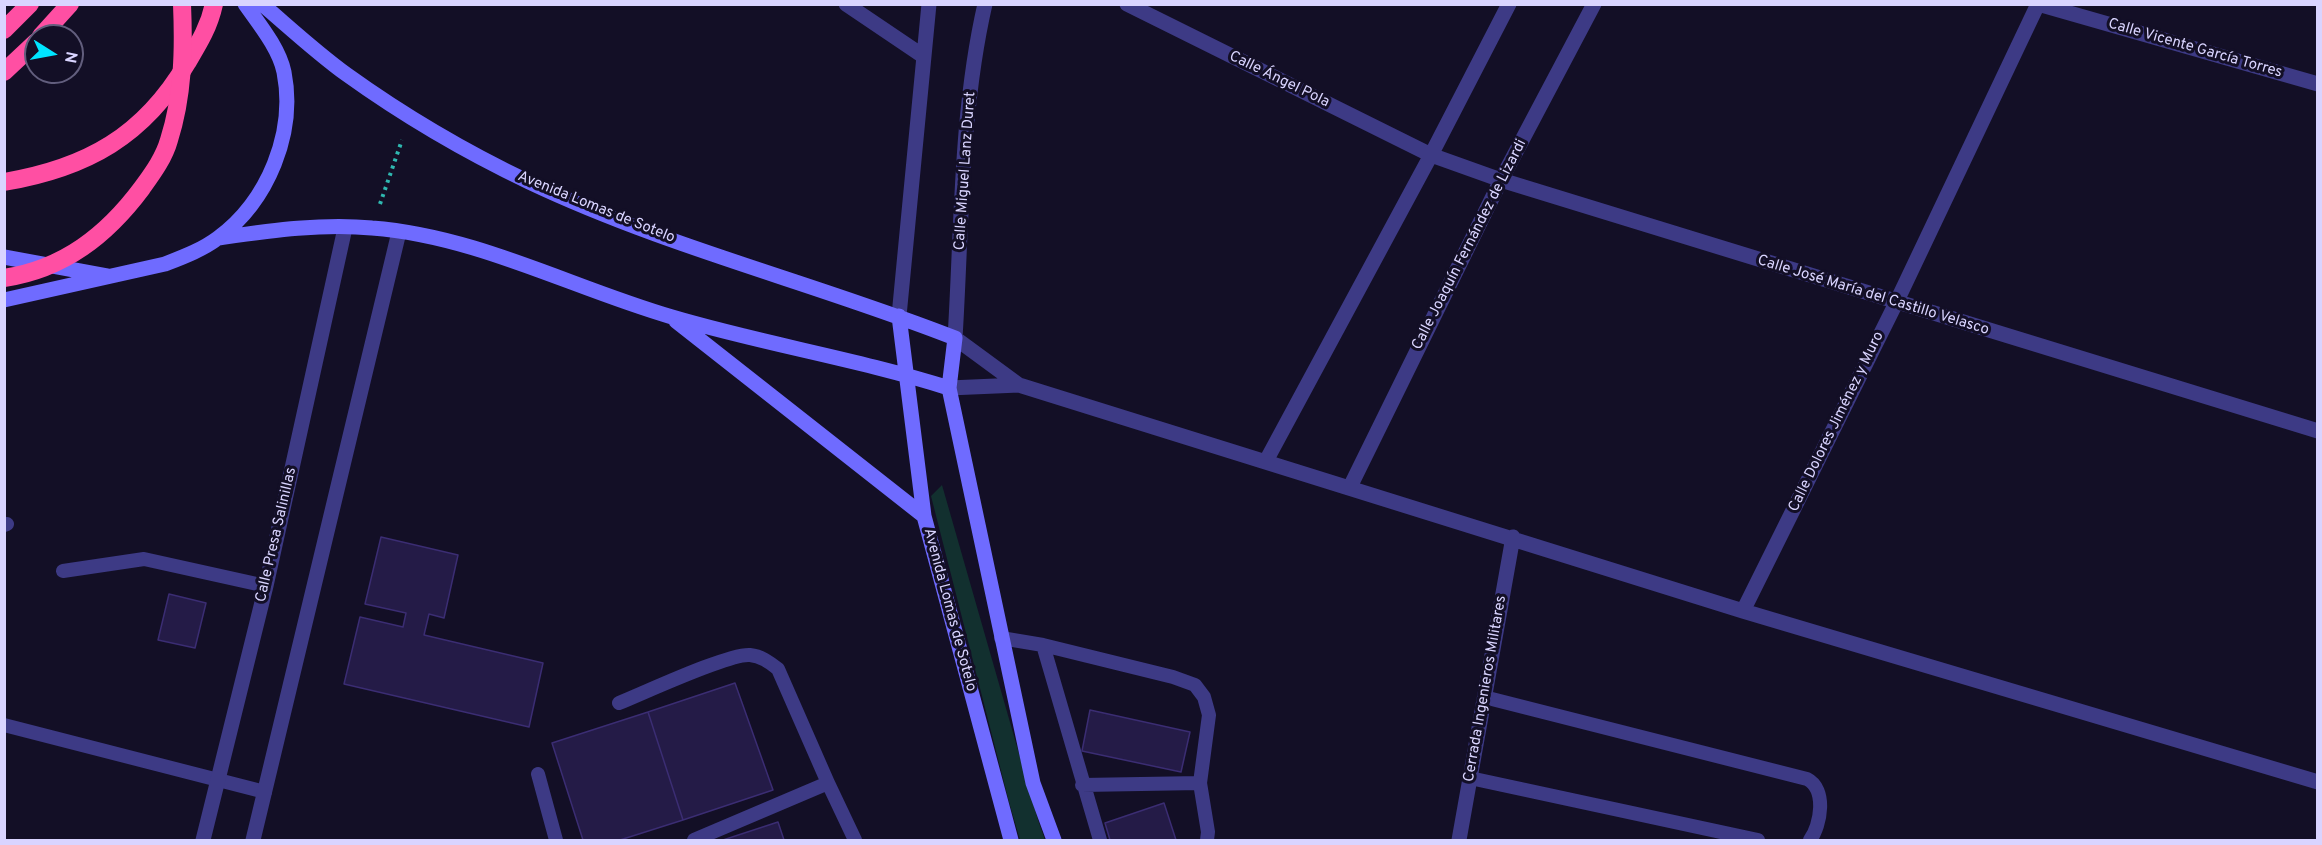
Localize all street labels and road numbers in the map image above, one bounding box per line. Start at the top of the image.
street label: Calle Vicente García Torres [2106,16,2284,82]
street label: Calle Ángel Pola [1226,48,1332,112]
street label: Calle Miguel Lanz Duret [951,91,981,251]
street label: Calle Joaquín Fernández de Lizardi [1409,137,1531,353]
street label: Avenida Lomas de Sotelo [515,168,677,248]
street label: Calle José María del Castillo Velasco [1755,252,1991,340]
street label: Calle Dolores Jiménez y Muro [1785,329,1889,515]
street label: Calle Presa Salinillas [253,466,301,604]
street label: Avenida Lomas de Sotelo [919,526,979,694]
street label: Cerrada Ingenieros Militares [1461,594,1511,784]

